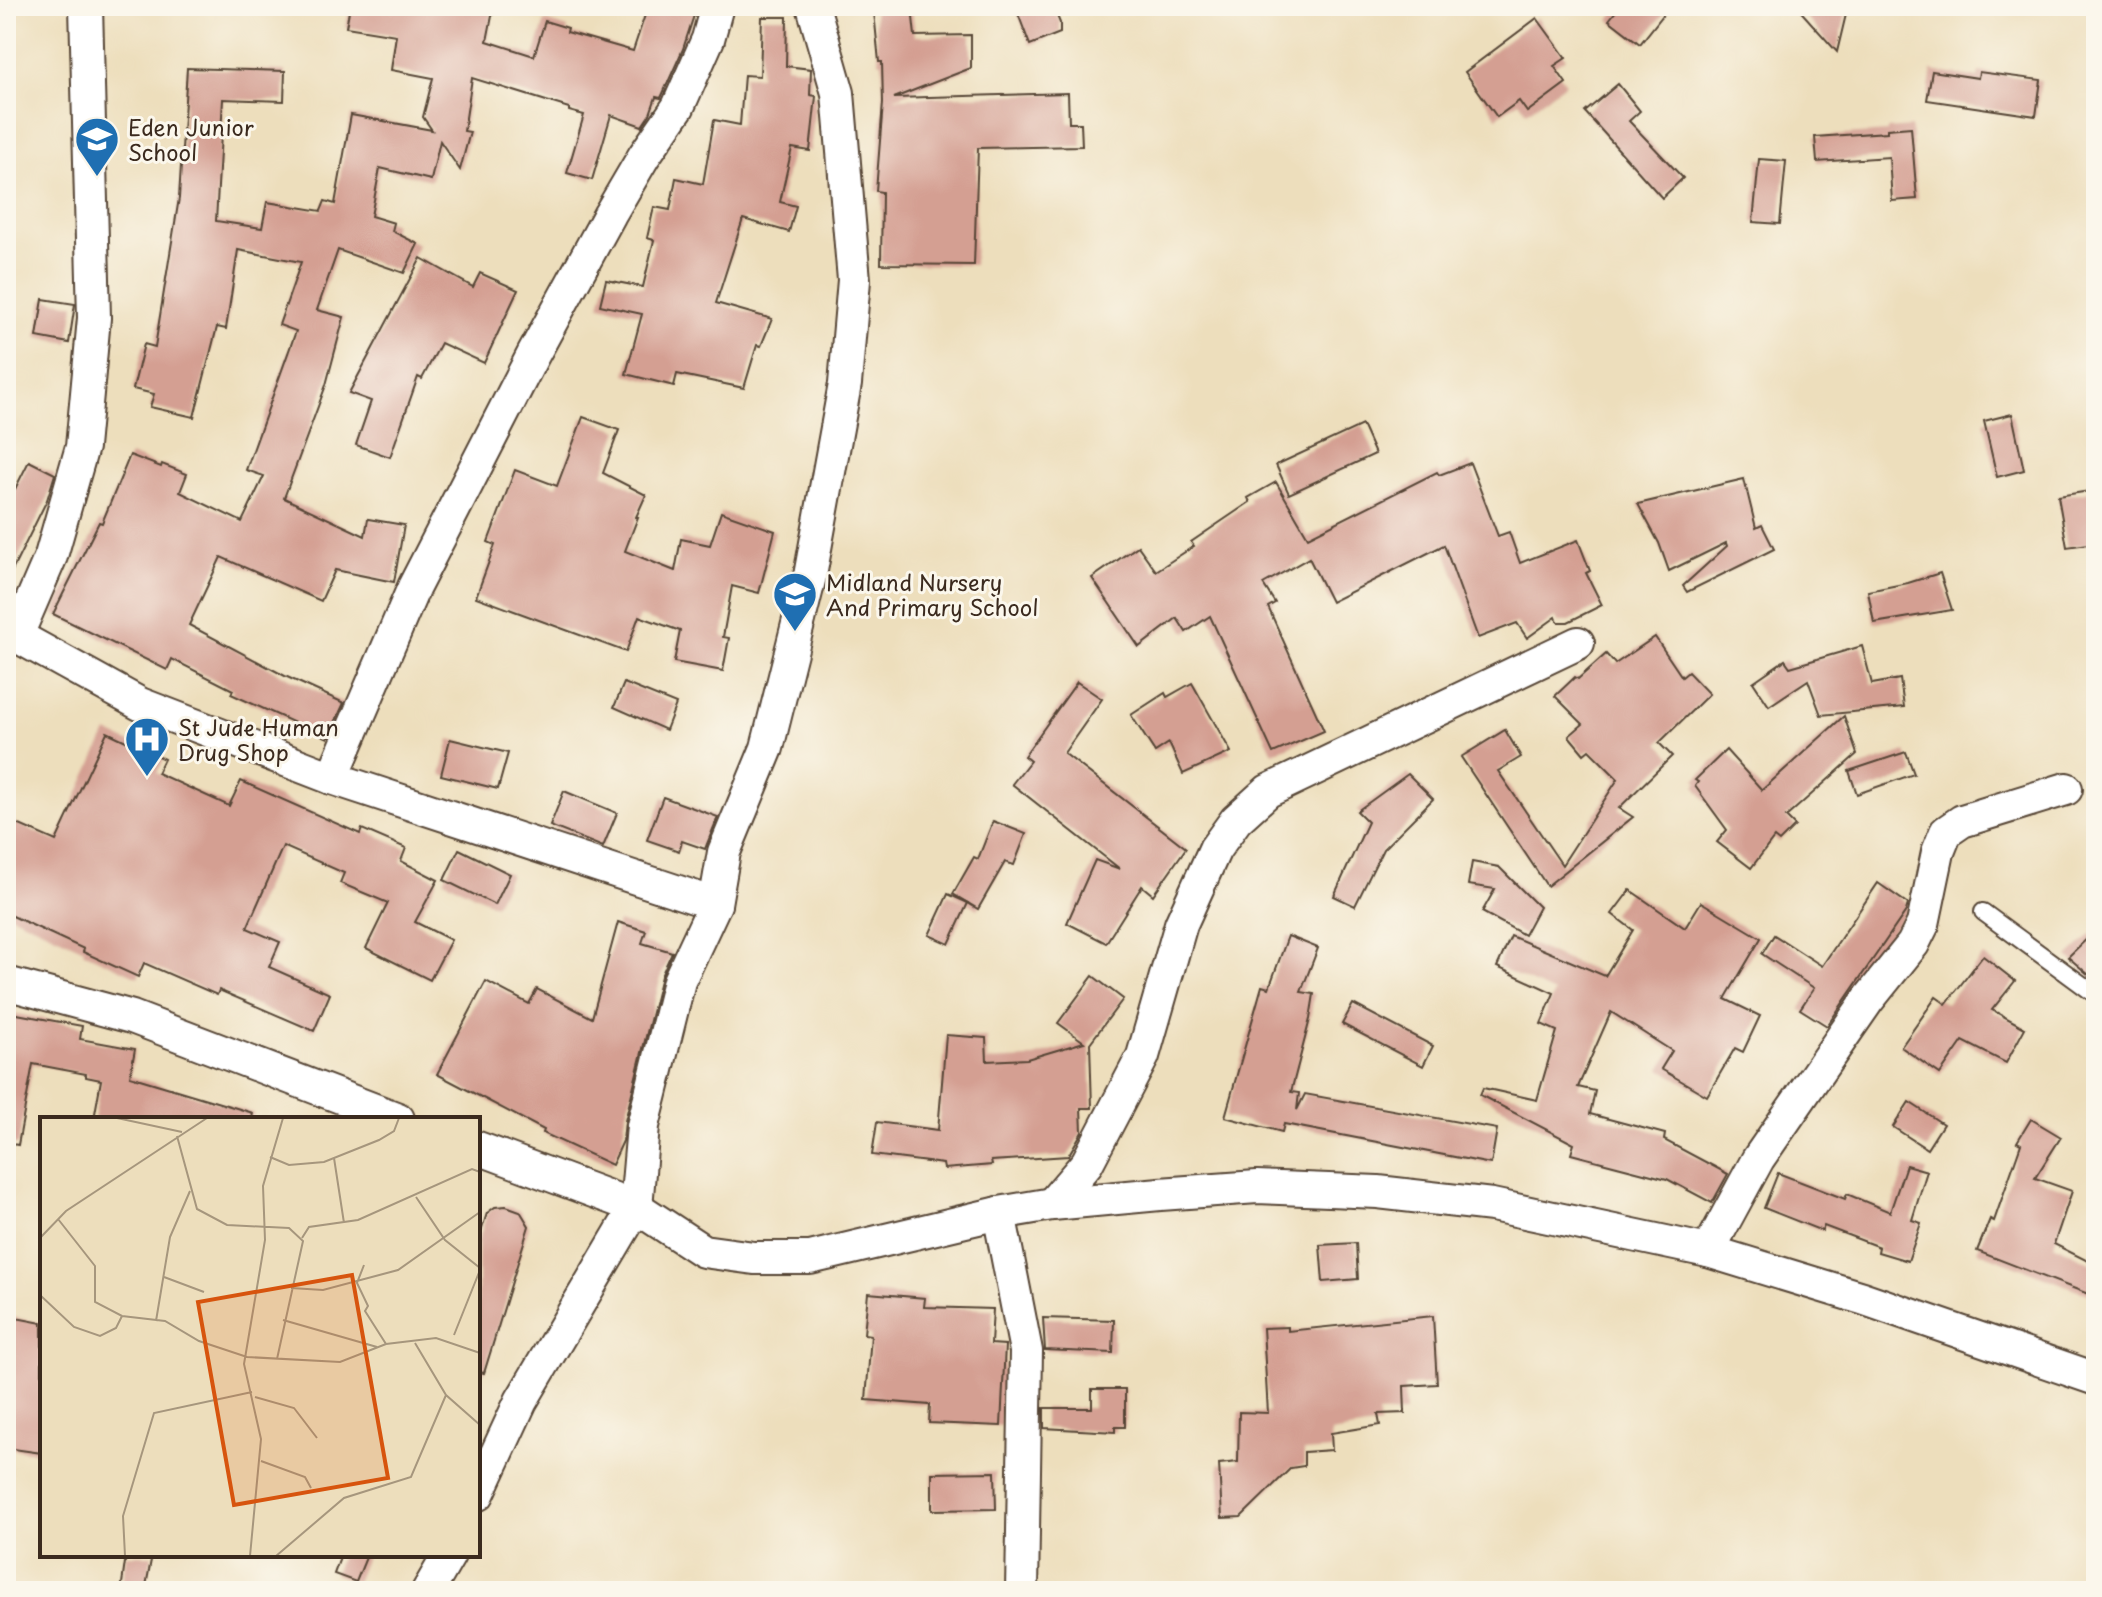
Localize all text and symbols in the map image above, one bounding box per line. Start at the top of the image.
place label: Eden Junior School [128,110,254,168]
school or university icon: Eden Junior School [73,115,121,178]
place label: Midland Nursery And Primary School [826,565,1039,623]
school or university icon: Midland Nursery And Primary School [771,570,819,633]
place label: St Jude Human Drug Shop [178,710,339,768]
hospital icon: St Jude Human Drug Shop [123,715,171,778]
inset map [40,1117,480,1557]

